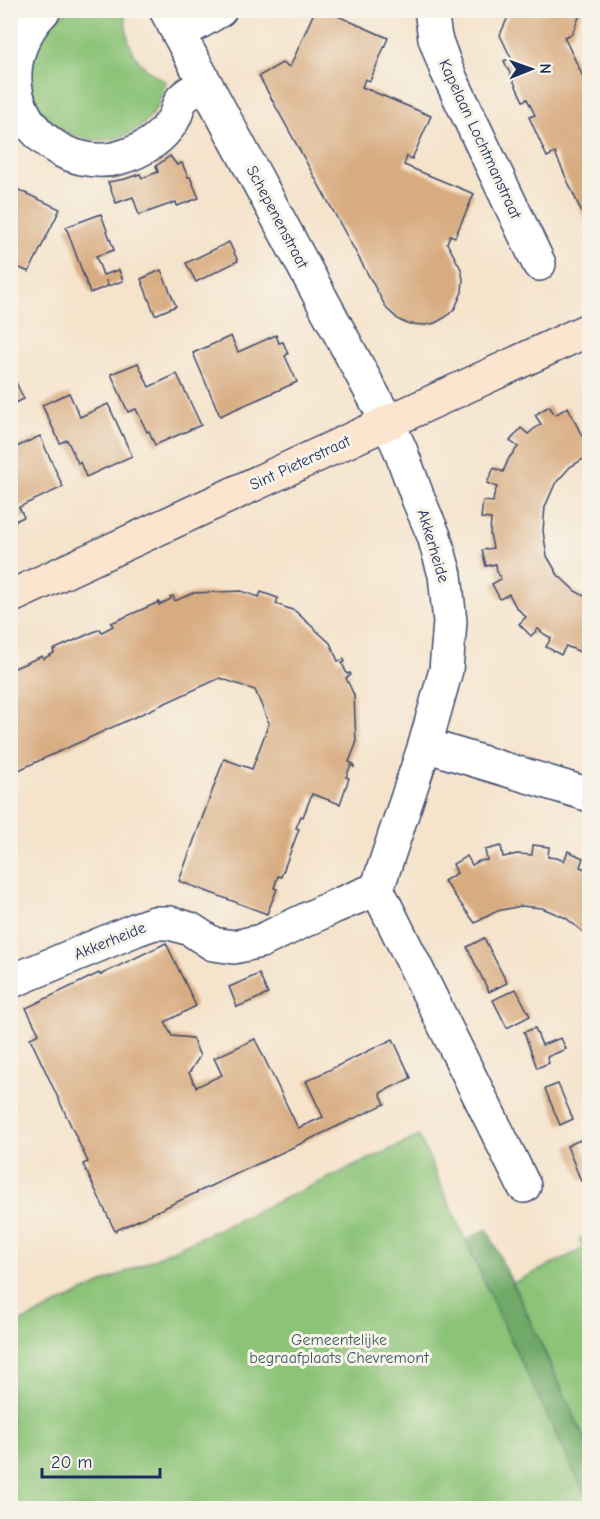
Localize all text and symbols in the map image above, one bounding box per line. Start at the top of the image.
north arrow [501,39,561,99]
street label: Kapelaan Lochtmanstraat [435,56,525,222]
text: N [536,63,554,74]
street label: Schepenenstraat [242,163,312,272]
street label: Sint Pieterstraat [247,432,353,494]
street label: Akkerheide [413,507,453,585]
street label: Akkerheide [72,919,148,963]
park label: Gemeentelijke begraafplaats Chevremont [249,1331,429,1367]
scale bar [42,1441,160,1479]
text: 20 m [51,1452,92,1473]

